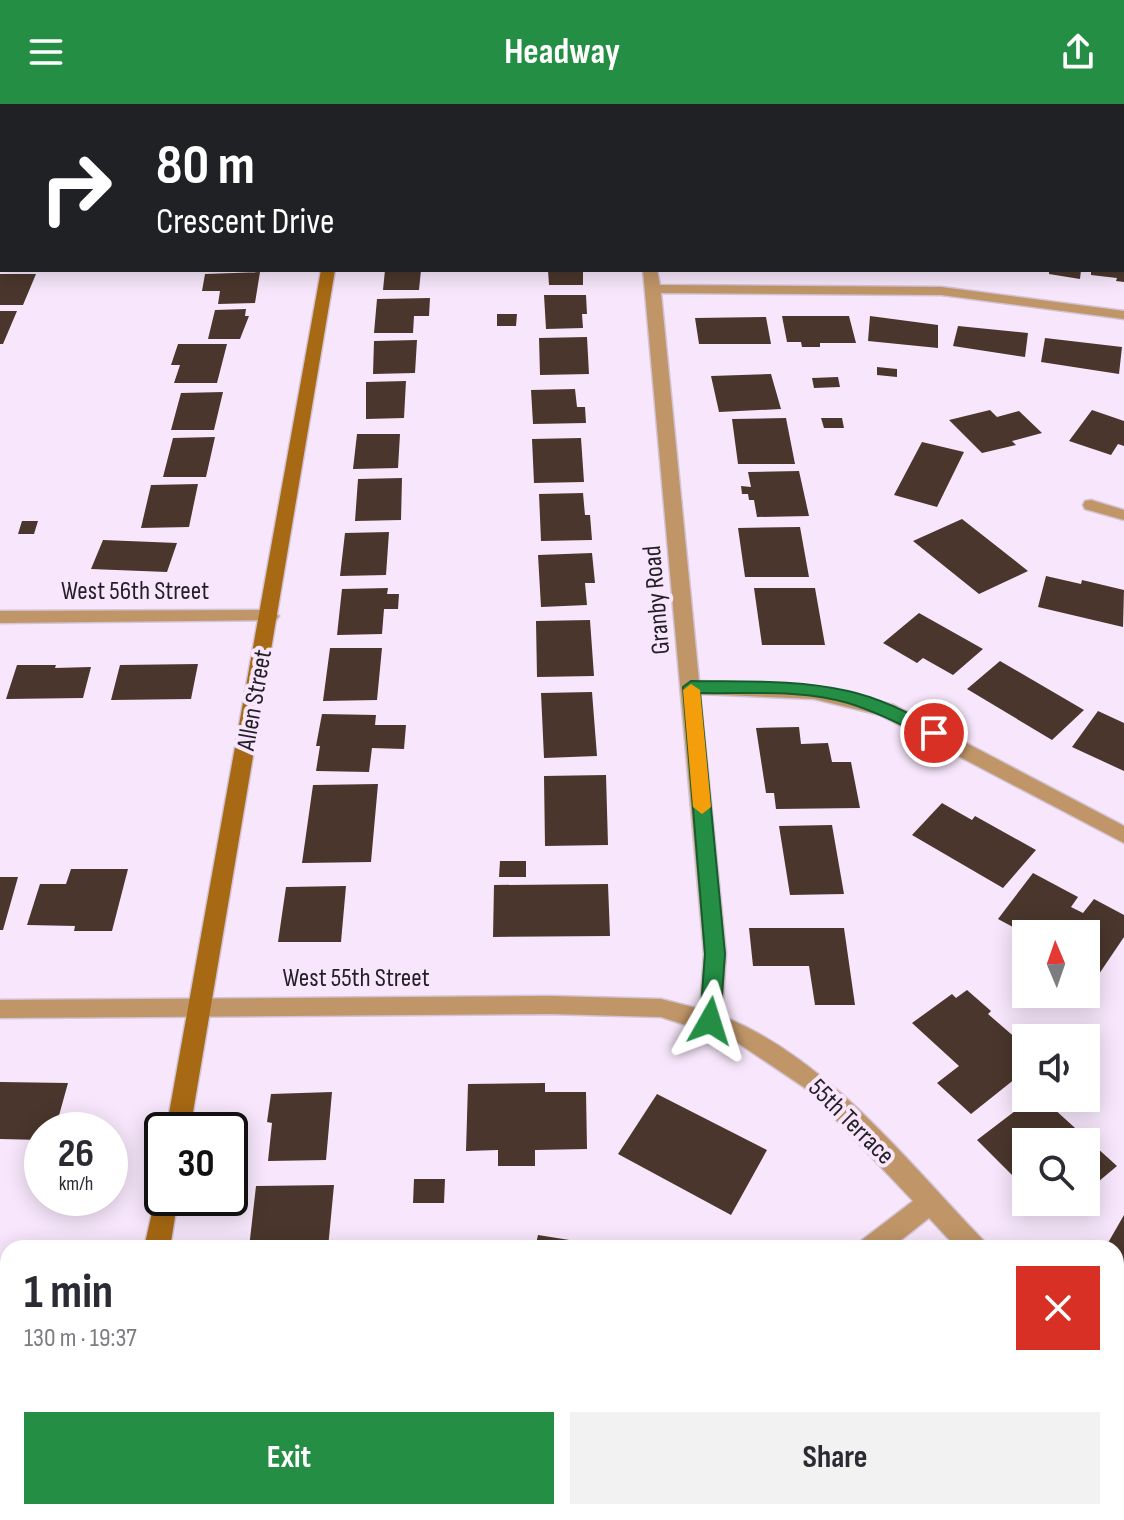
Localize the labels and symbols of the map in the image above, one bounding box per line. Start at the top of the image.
street label: Granby Road [637,544,677,656]
street label: West 56th Street [61,576,209,607]
street label: Allen Street [231,647,279,754]
pin [900,699,968,767]
north arrow [1012,920,1100,1008]
street label: West 55th Street [282,963,430,994]
position arrow [668,979,752,1063]
street label: 55th Terrace [802,1073,900,1171]
speed limit sign: 30 [144,1112,248,1216]

